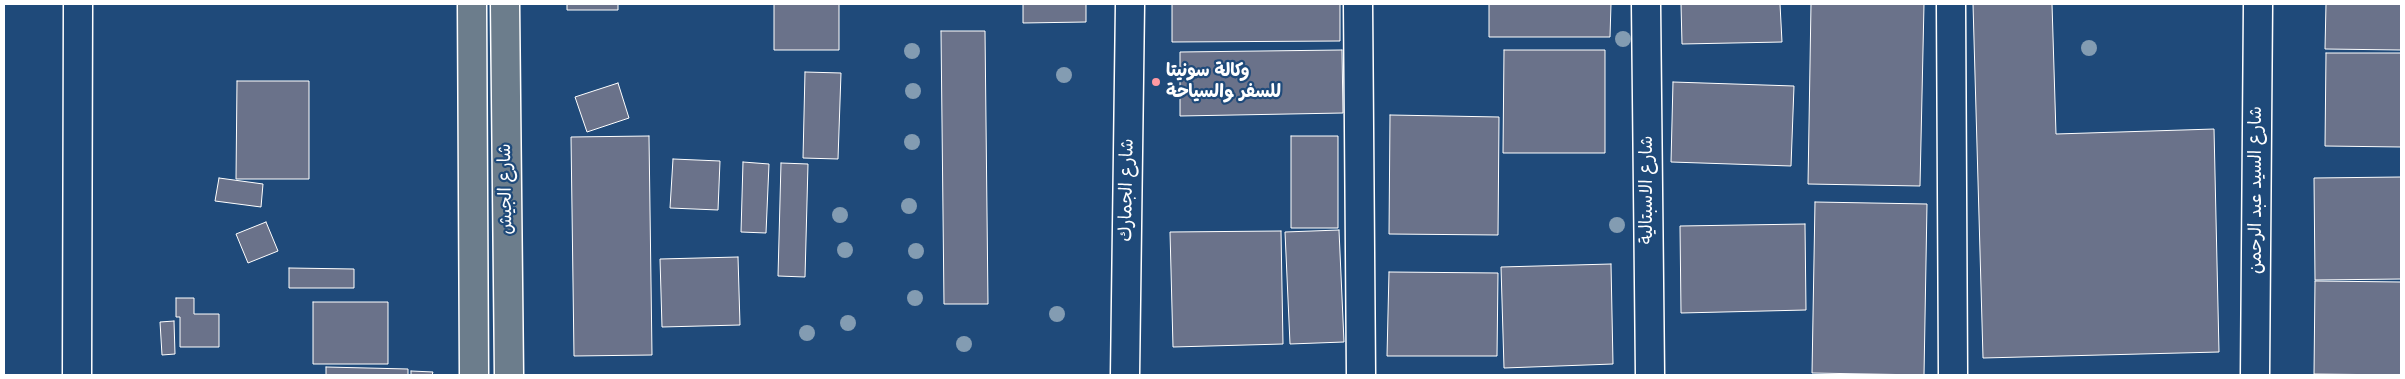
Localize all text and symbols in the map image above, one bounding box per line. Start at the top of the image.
place label: وكالة سونيتا للسفر والسياحة [1166,61,1281,104]
marker: وكالة سونيتا للسفر والسياحة [1150,76,1162,88]
street label: شارع السيد عبد الرحمن [2246,106,2268,274]
street label: شارع الاسبتالية [1637,136,1659,244]
street label: شارع الجمارك [1116,138,1140,242]
street label: شارع الجيش [495,143,519,235]

